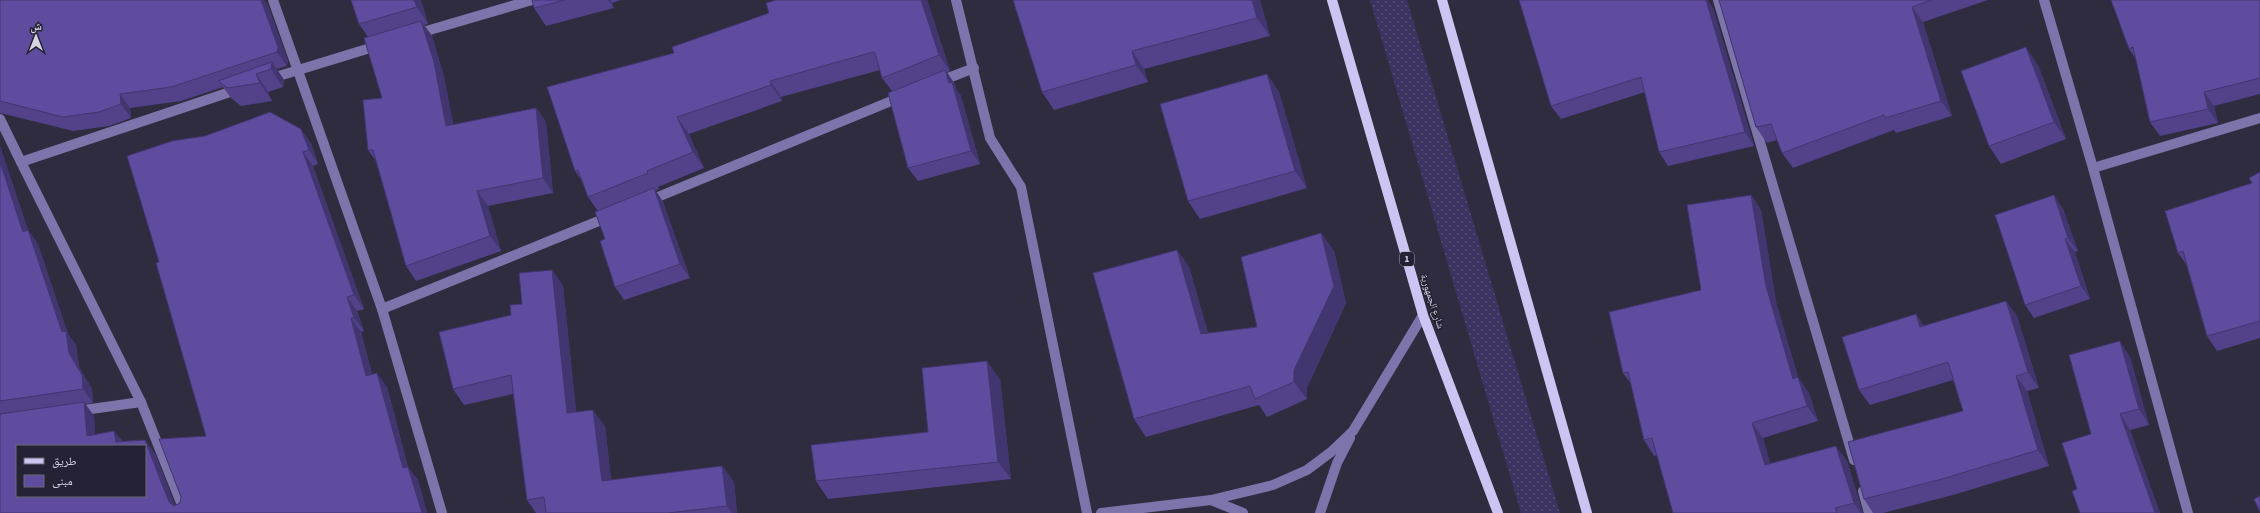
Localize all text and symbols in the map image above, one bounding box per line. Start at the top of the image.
north arrow [16,16,56,56]
text: ش [30,19,42,34]
road number: 1 [1400,252,1414,266]
street label: شارع الجمهورية [1417,272,1448,331]
legend [16,445,146,497]
text: طريق [52,453,77,470]
text: مبنى [52,473,73,490]

